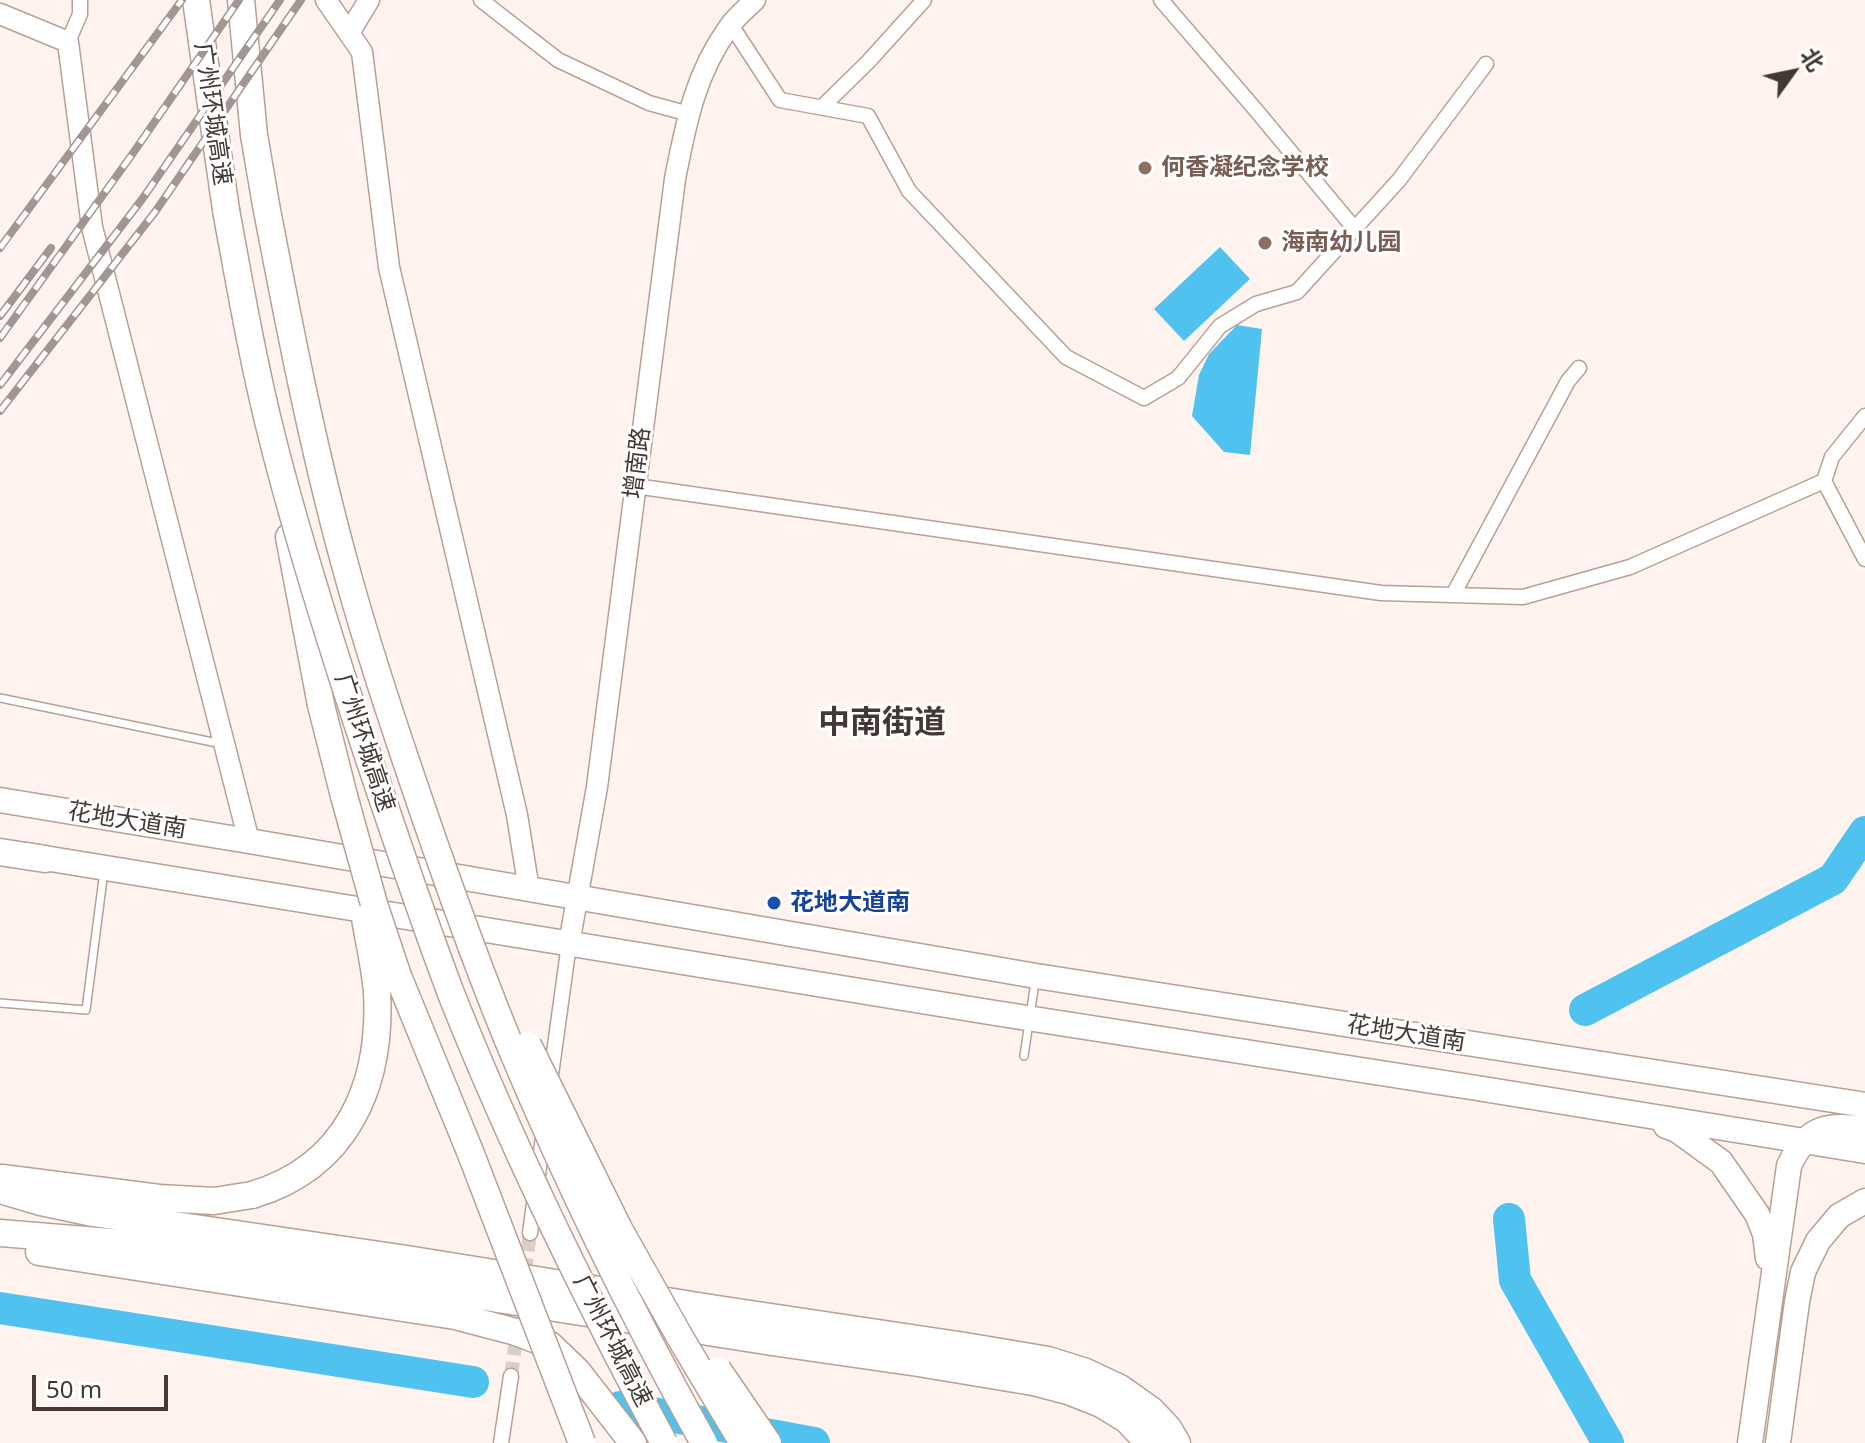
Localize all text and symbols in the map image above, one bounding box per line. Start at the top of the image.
north arrow [1753,32,1833,112]
street label: 广州环城高速 [188,41,236,187]
text: 北 [1795,42,1832,76]
place label: 何香凝纪念学校 [1161,154,1329,182]
marker: 何香凝纪念学校 [1136,159,1154,177]
place label: 海南幼儿园 [1281,229,1401,257]
marker: 海南幼儿园 [1256,234,1274,252]
street label: 增南路 [619,426,657,500]
street label: 广州环城高速 [328,670,400,816]
district label: 中南街道 [818,705,946,743]
street label: 花地大道南 [65,797,189,845]
place label: 花地大道南 [790,889,910,917]
marker: 花地大道南 [765,894,783,912]
street label: 花地大道南 [1344,1010,1468,1058]
street label: 广州环城高速 [566,1270,658,1412]
scale bar [36,1359,172,1409]
text: 50 m [46,1372,102,1405]

